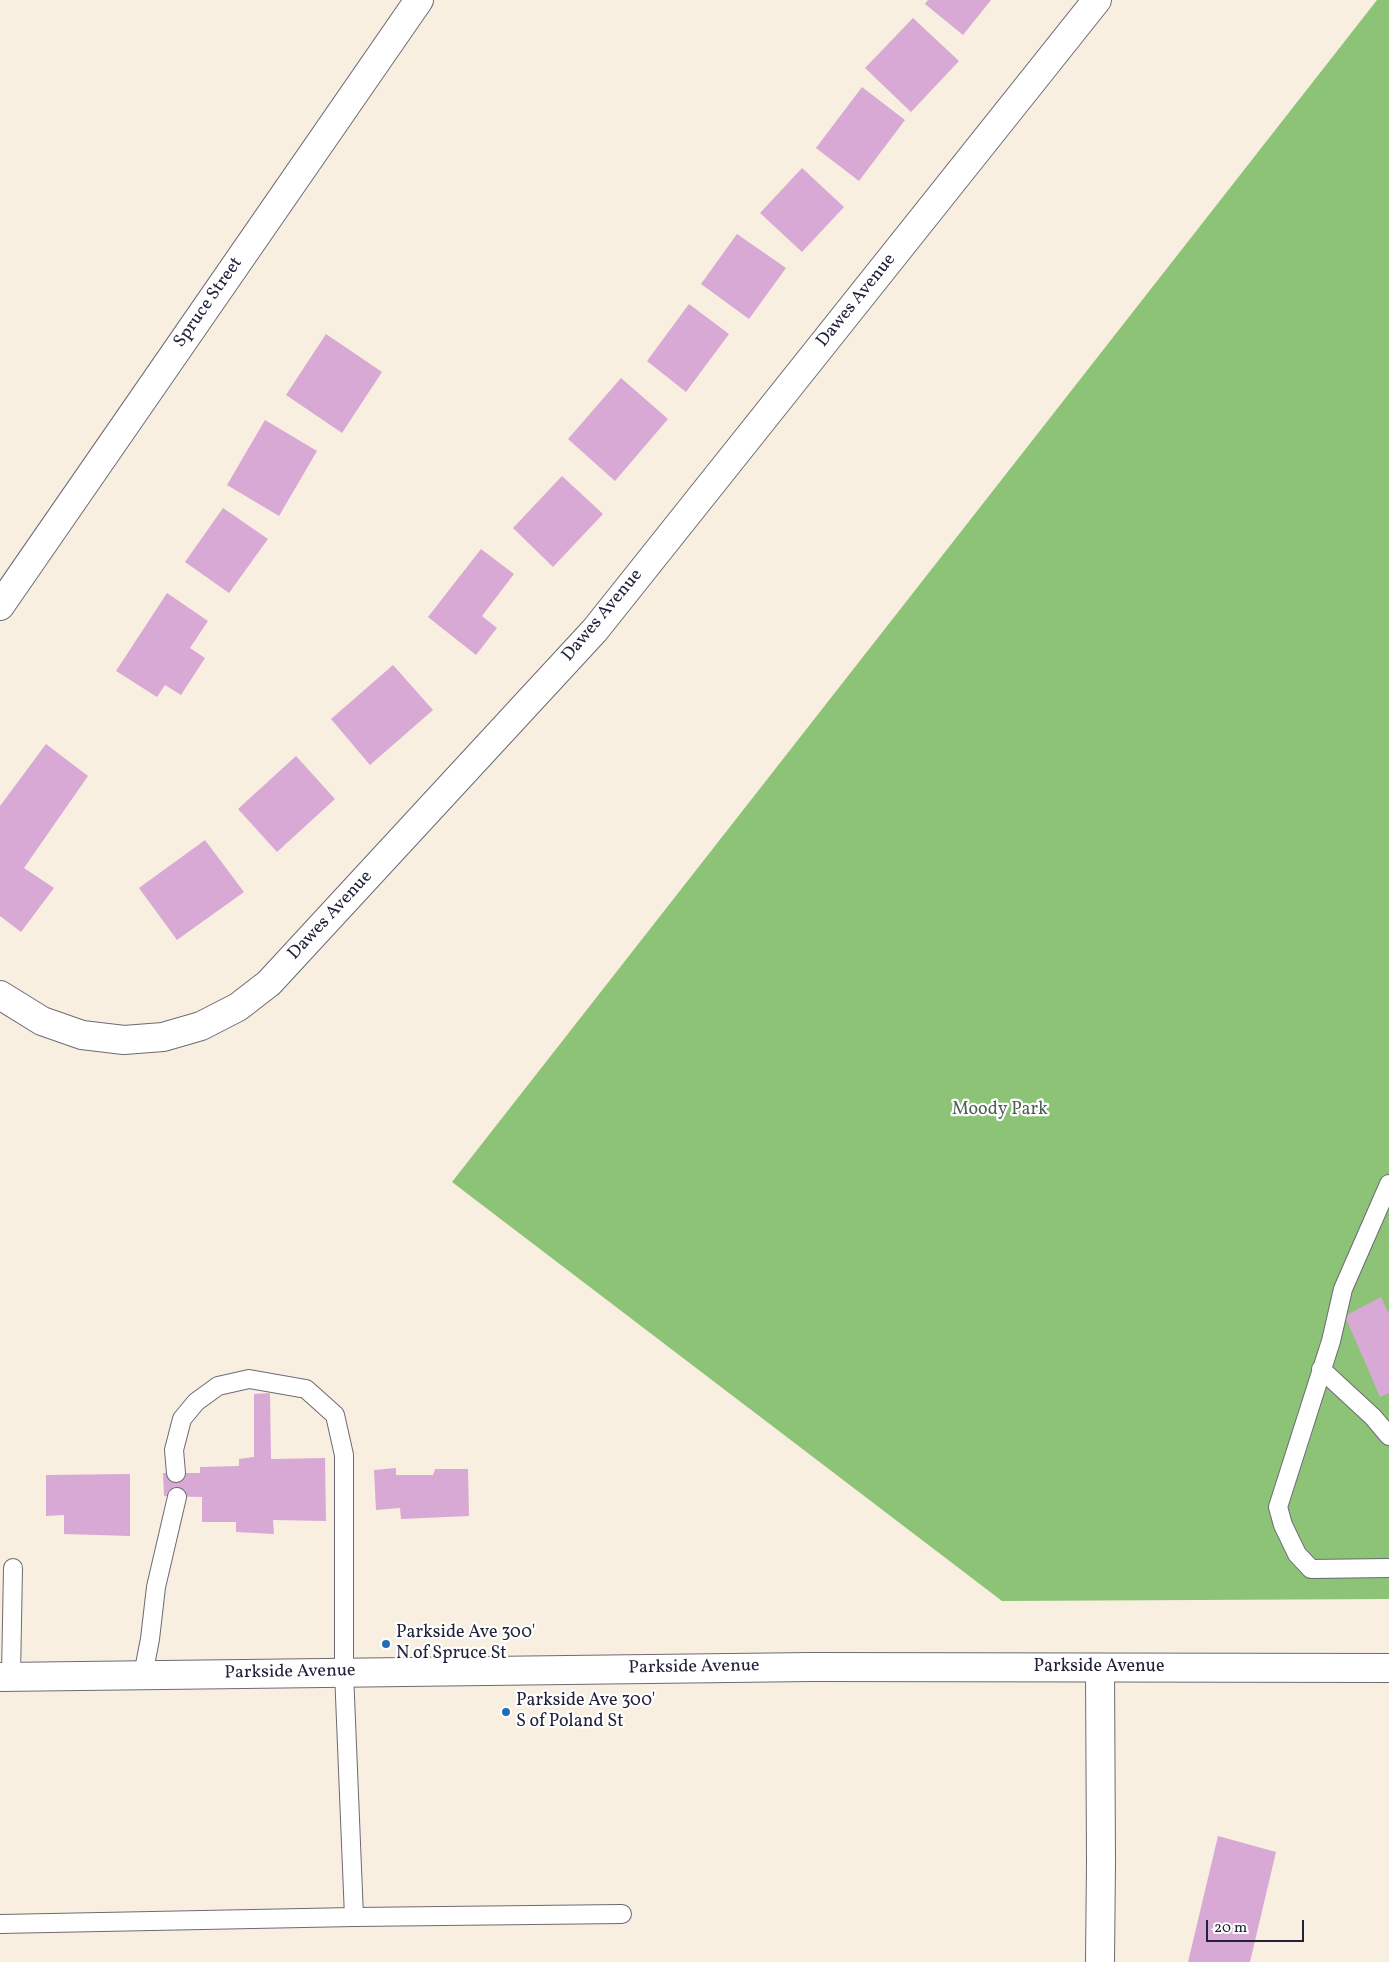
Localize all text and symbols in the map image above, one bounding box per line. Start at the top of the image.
street label: Dawes Avenue [813,250,901,352]
street label: Spruce Street [170,254,248,352]
street label: Dawes Avenue [558,565,648,667]
street label: Dawes Avenue [284,867,378,965]
park label: Moody Park [952,1100,1048,1122]
place label: Parkside Ave 300' N of Spruce St [396,1623,535,1666]
marker: Parkside Ave 300' N of Spruce St [380,1638,392,1650]
street label: Parkside Avenue [628,1656,760,1680]
street label: Parkside Avenue [1033,1657,1165,1679]
street label: Parkside Avenue [224,1661,356,1685]
place label: Parkside Ave 300' S of Poland St [516,1691,655,1734]
marker: Parkside Ave 300' S of Poland St [500,1706,512,1718]
scale bar [1209,1910,1306,1942]
text: 20 m [1214,1918,1247,1939]

